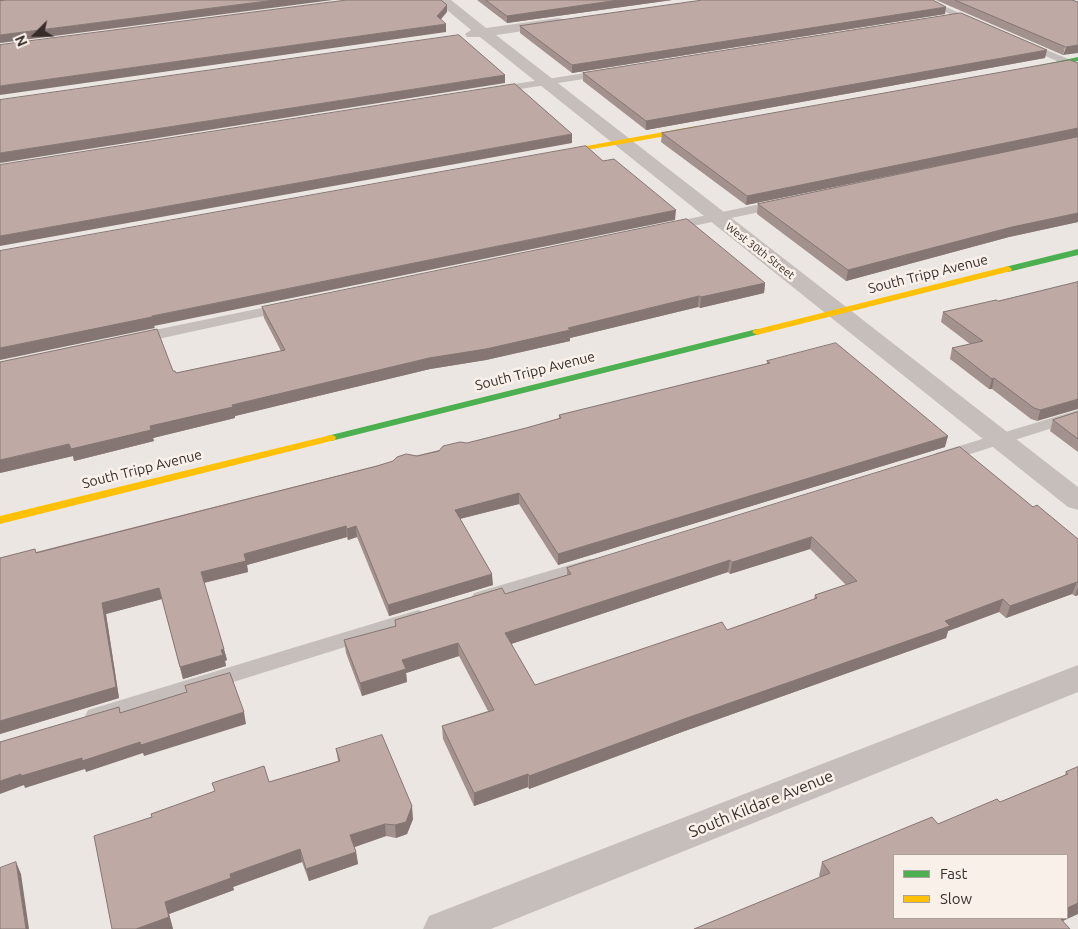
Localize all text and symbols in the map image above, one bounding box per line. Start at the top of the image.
north arrow [10,10,60,60]
text: N [12,33,31,49]
street label: West 30th Street [723,220,797,282]
street label: South Tripp Avenue [866,251,990,297]
street label: South Tripp Avenue [473,348,597,394]
street label: South Tripp Avenue [80,446,204,492]
street label: South Kildare Avenue [686,766,836,842]
legend [893,854,1068,919]
text: Fast [940,865,967,882]
text: Slow [940,890,972,907]

